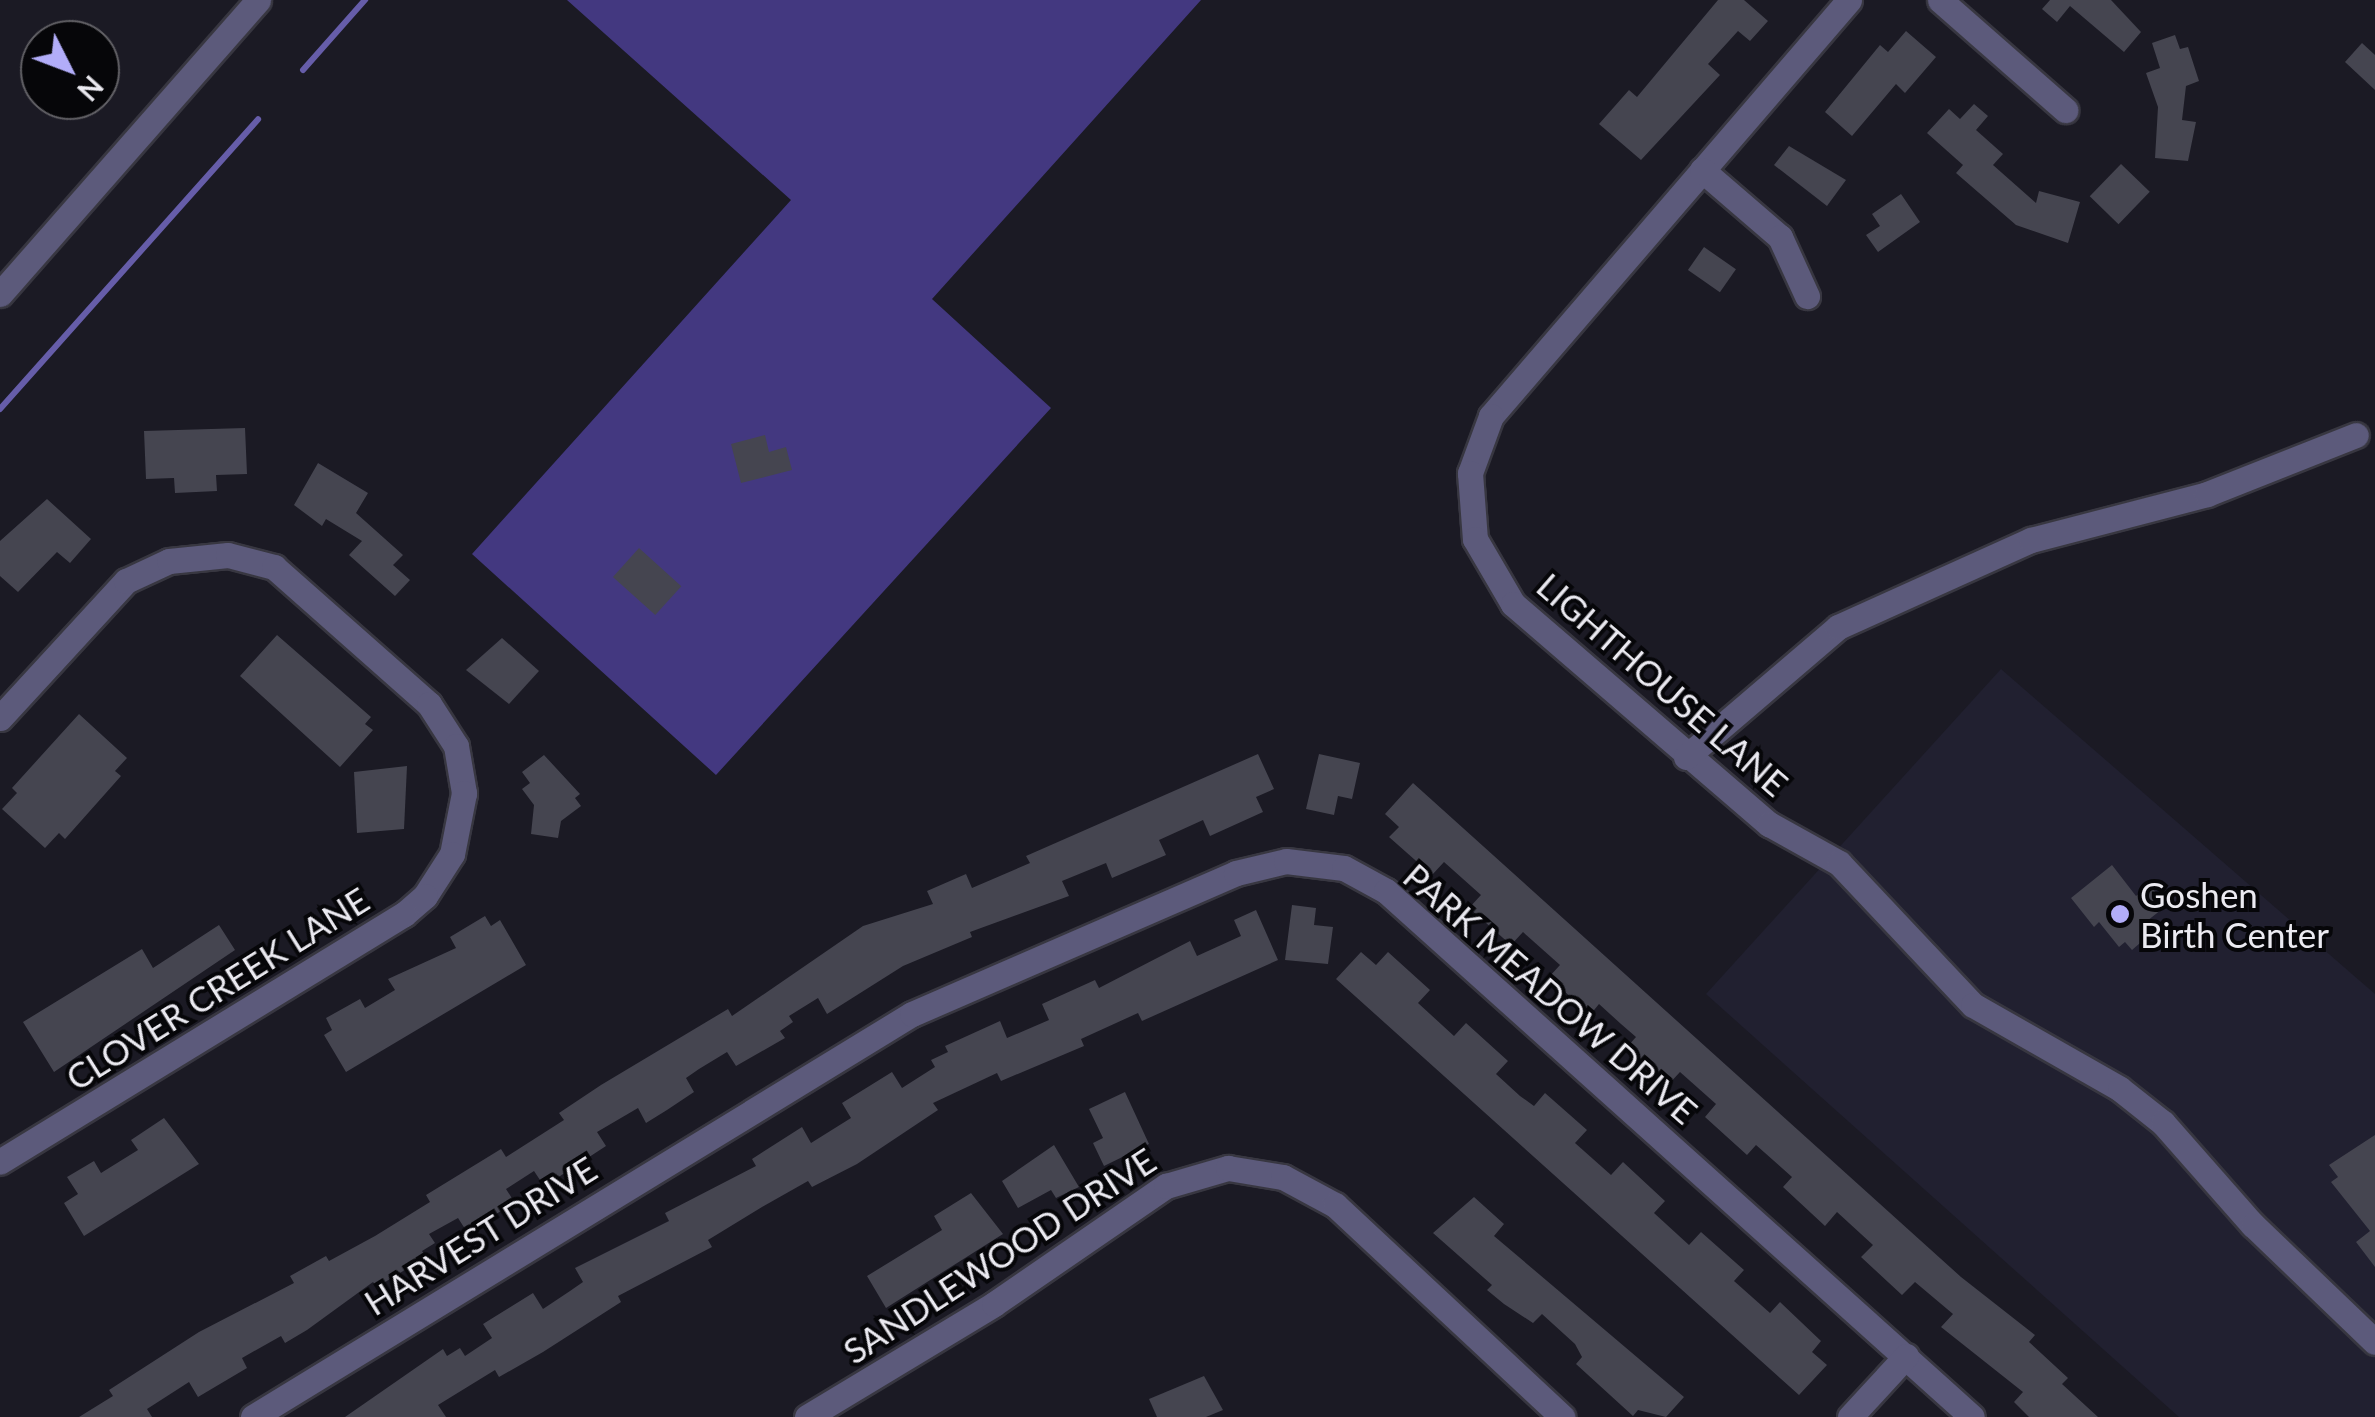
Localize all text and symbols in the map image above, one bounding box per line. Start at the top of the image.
north arrow [20,20,120,120]
text: N [71,69,111,108]
street label: LIGHTHOUSE LANE [1529,564,1797,804]
street label: PARK MEADOW DRIVE [1396,854,1706,1132]
place label: Goshen Birth Center [2140,873,2329,955]
street label: CLOVER CREEK LANE [58,878,376,1098]
marker: Goshen Birth Center [2109,903,2131,925]
street label: SANDLEWOOD DRIVE [835,1138,1163,1372]
street label: HARVEST DRIVE [356,1147,604,1323]

